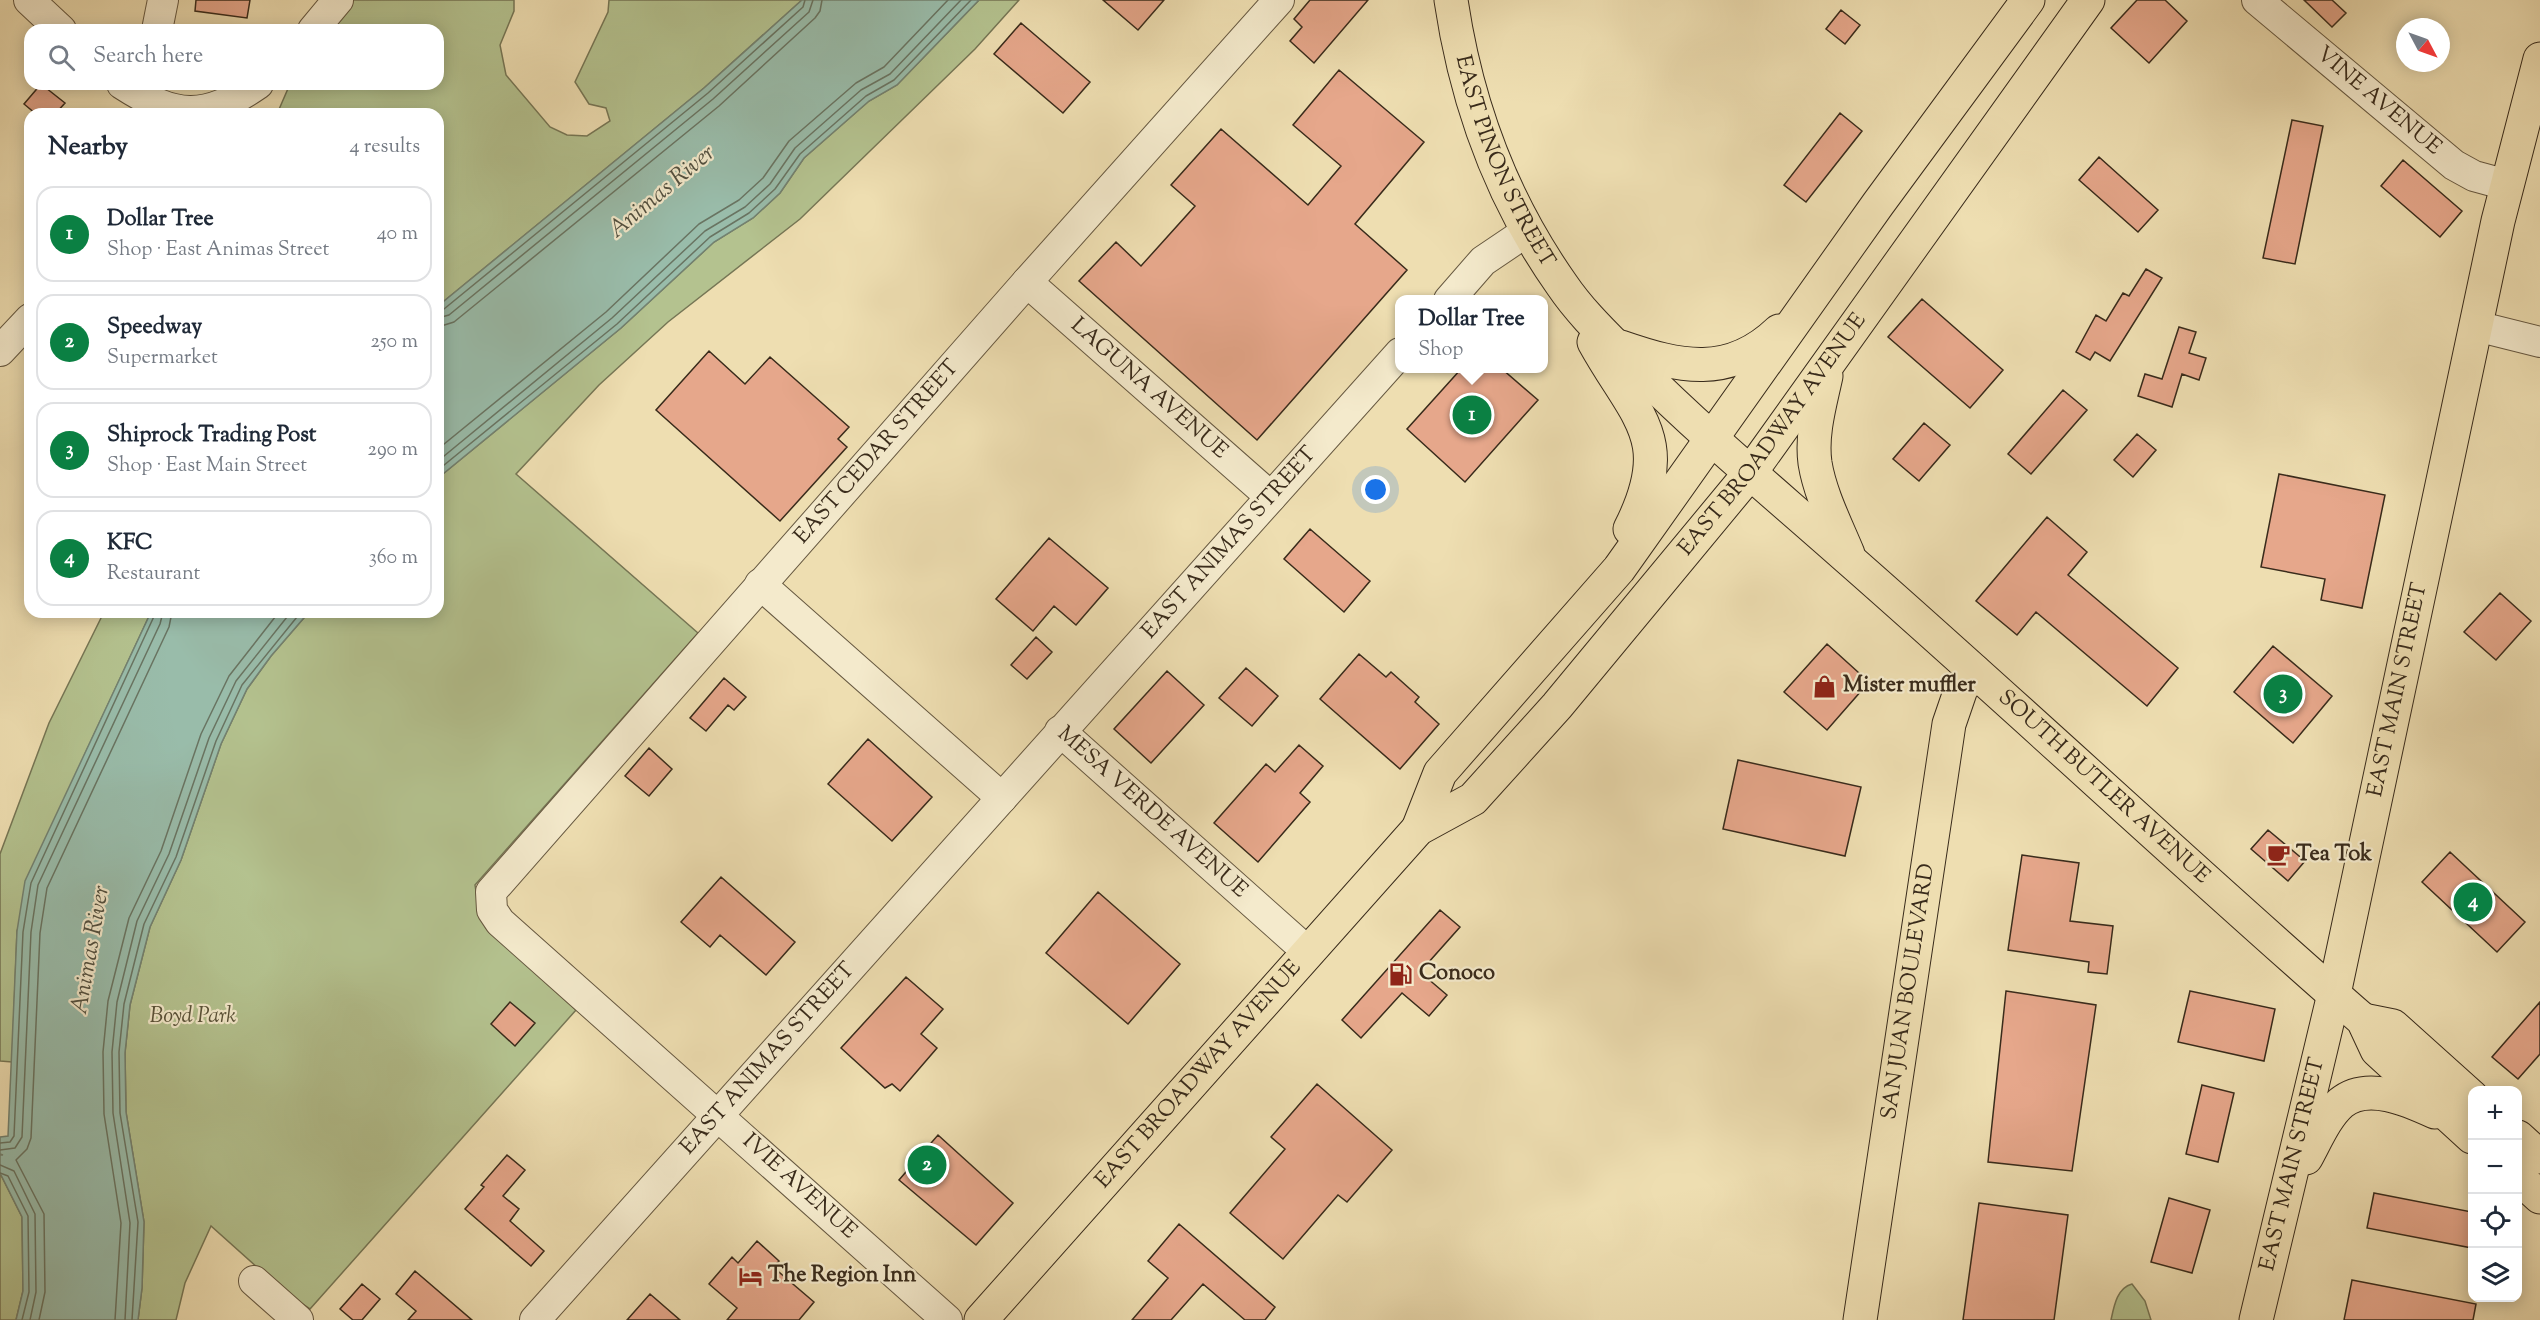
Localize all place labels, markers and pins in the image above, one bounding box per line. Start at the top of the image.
pin: 1 [1452,392,1492,438]
place label: Mister muffler [1843,670,1976,702]
pin: 3 [2264,672,2302,716]
shop icon: Mister muffler [1812,673,1838,699]
place label: Tea Tok [2296,839,2372,871]
cafe icon: Tea Tok [2265,842,2291,868]
pin: 4 [2454,880,2492,924]
place label: Conoco [1419,958,1495,990]
fuel station icon: Conoco [1388,961,1414,987]
pin: 2 [908,1142,946,1188]
place label: The Region Inn [768,1260,916,1292]
hotel icon: The Region Inn [737,1263,763,1289]

